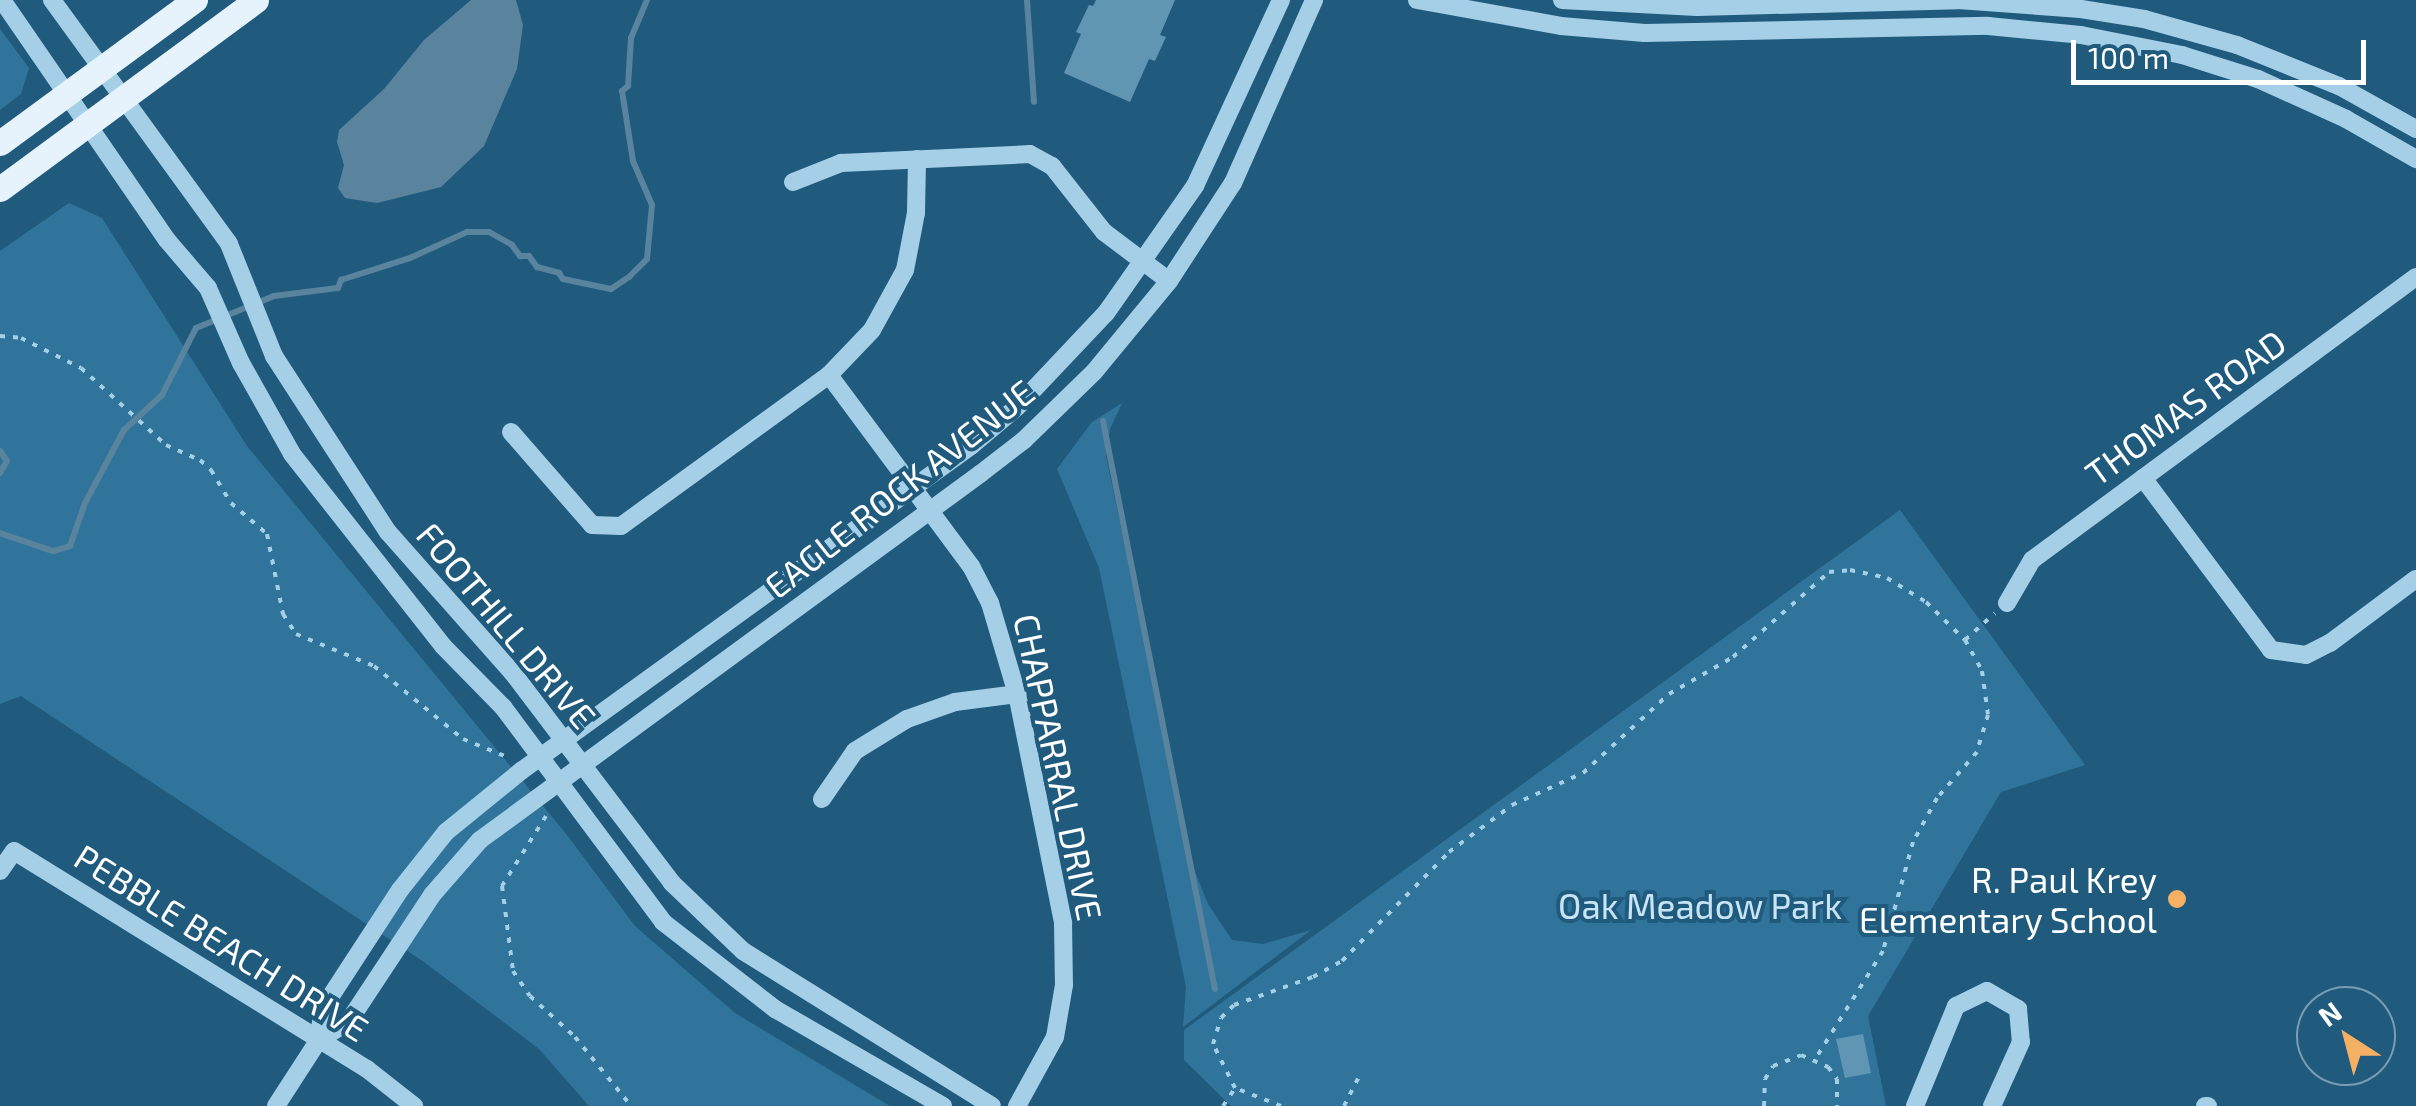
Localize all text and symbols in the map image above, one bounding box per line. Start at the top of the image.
scale bar [2076,20,2371,82]
text: 100 m [2088,39,2169,75]
street label: THOMAS ROAD [2077,320,2293,494]
street label: EAGLE ROCK AVENUE [756,370,1042,606]
street label: FOOTHILL DRIVE [408,513,606,737]
street label: CHAPPARRAL DRIVE [1006,610,1112,924]
street label: PEBBLE BEACH DRIVE [68,835,376,1049]
place label: R. Paul Krey Elementary School [1858,858,2157,940]
park label: Oak Meadow Park [1558,884,1842,926]
marker: R. Paul Krey Elementary School [2166,888,2188,910]
north arrow [2296,986,2396,1086]
text: N [2311,994,2348,1033]

